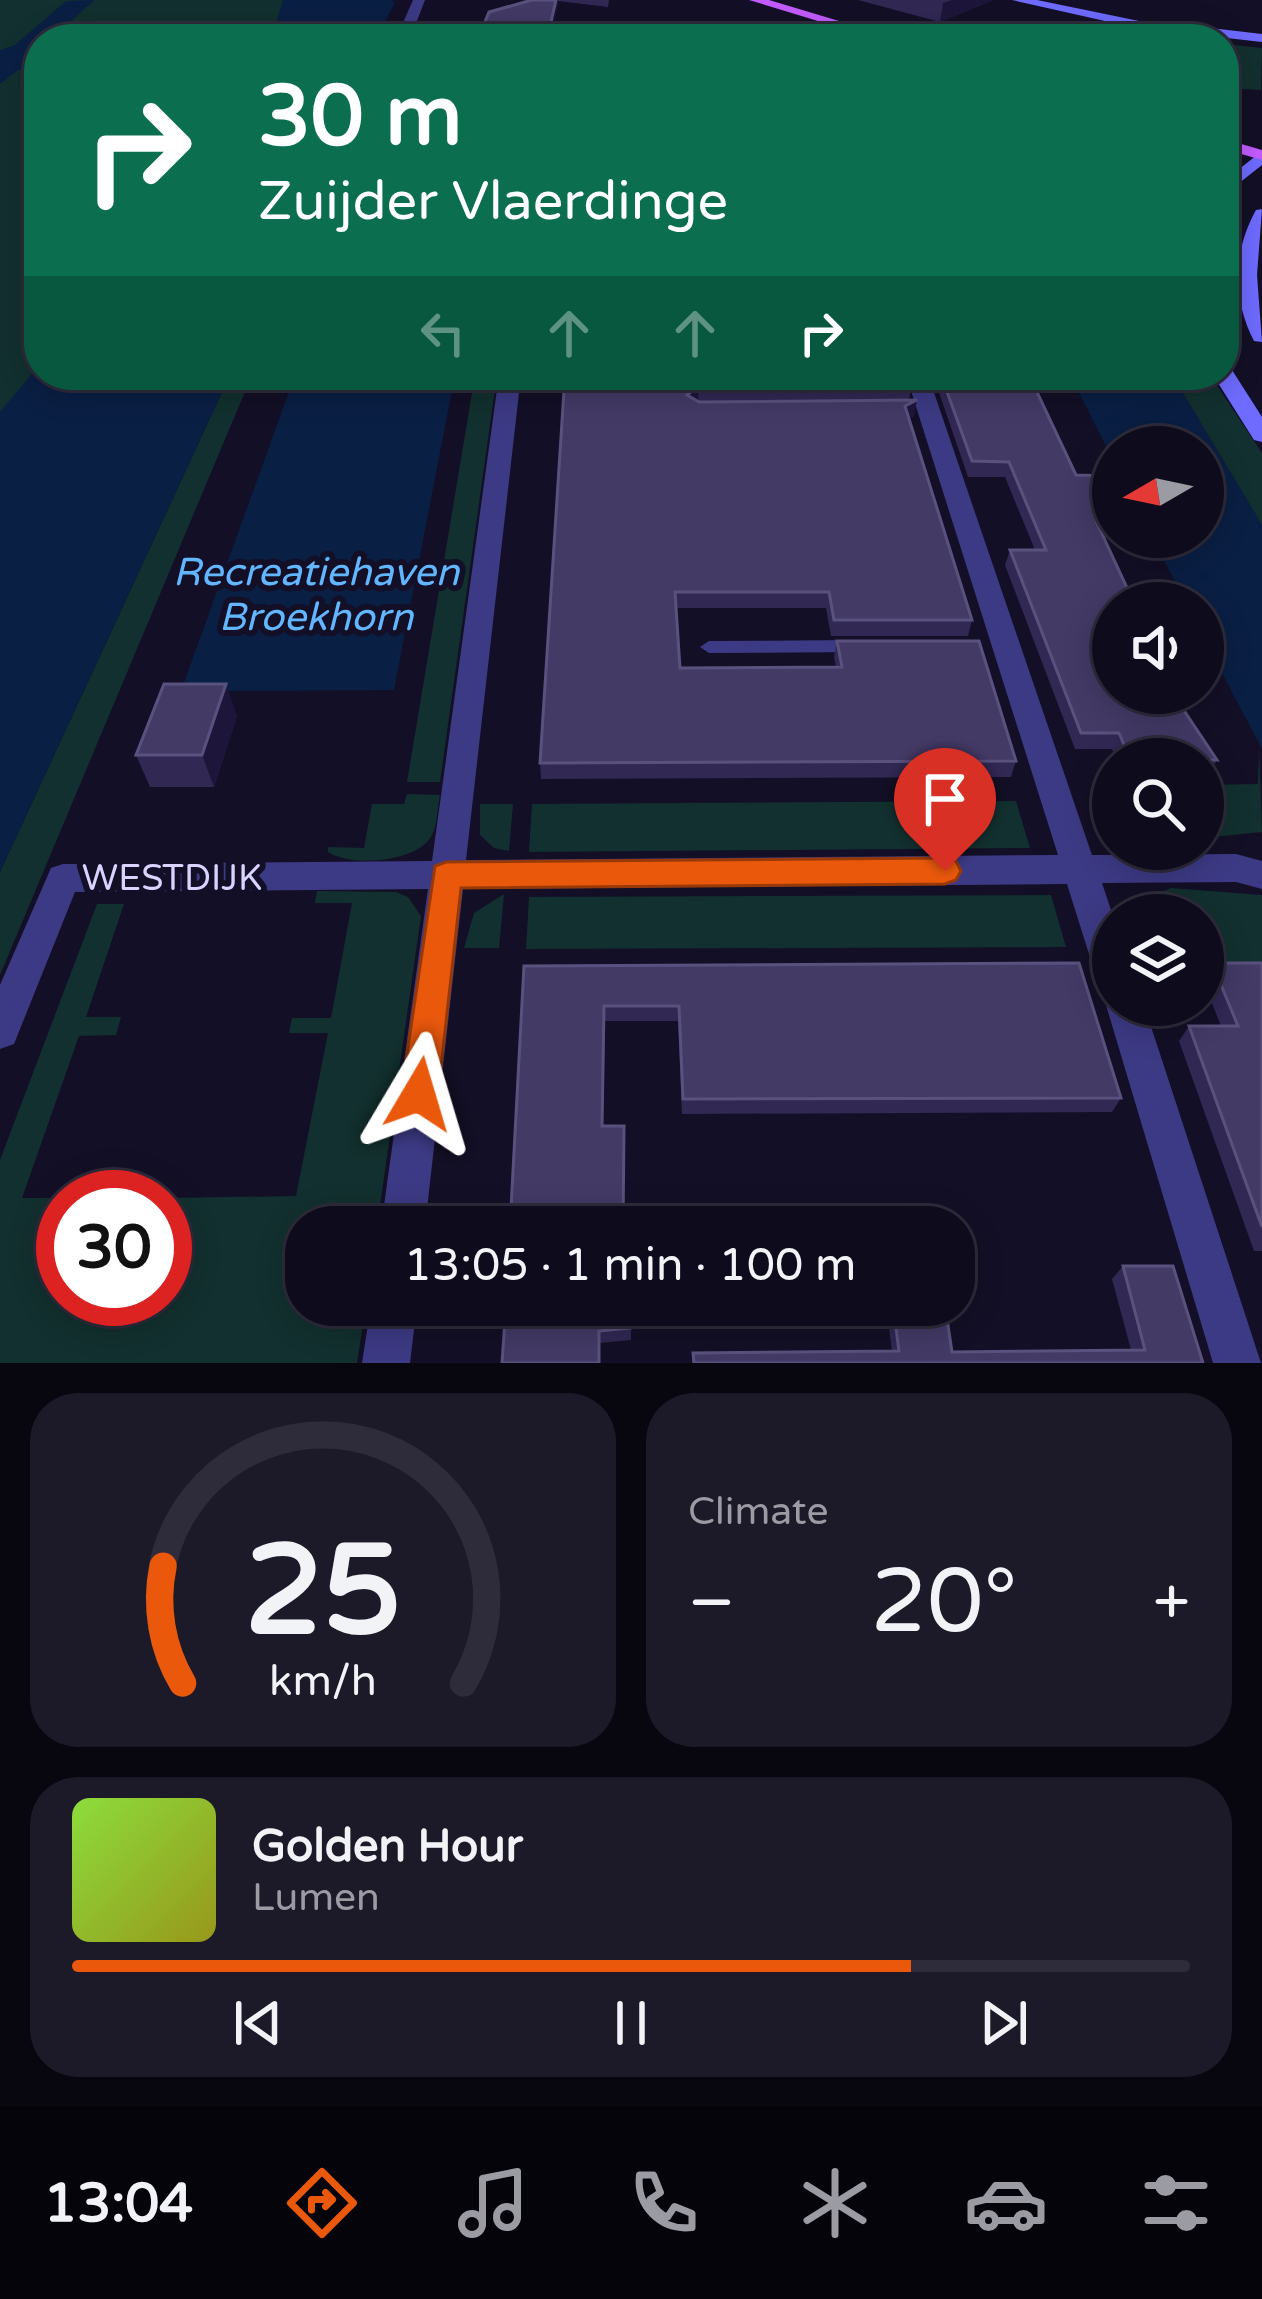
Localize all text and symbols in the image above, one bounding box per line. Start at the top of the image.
text: 30 m [258,67,462,168]
icon: right [60,72,216,228]
text: Zuijder Vlaerdinge [258,169,728,234]
icon: left [410,300,476,366]
icon: ahead [536,300,602,366]
icon: ahead [662,300,728,366]
icon: right [788,300,854,366]
north arrow [1092,426,1224,558]
map controls [1092,426,1224,1026]
water label: Recreatiehaven Broekhorn [173,549,461,641]
button: sound [1092,582,1224,714]
button: search [1092,738,1224,870]
pin [894,748,996,871]
icon: arrive [912,766,978,832]
street label: WESTDIJK [82,857,262,900]
button: layers [1092,894,1224,1026]
position arrow [356,1031,482,1157]
speed limit sign: 30 [36,1170,192,1326]
text: 13:05 · 1 min · 100 m [404,1239,856,1293]
text: Climate [688,1488,828,1535]
text: 25 [245,1517,401,1668]
text: 20° [870,1548,1017,1657]
text: − [688,1563,735,1643]
text: + [1153,1563,1190,1643]
text: km/h [269,1656,377,1707]
text: Golden Hour [252,1820,523,1874]
text: Lumen [252,1874,380,1921]
icon: previous [225,1990,291,2056]
icon: pause [598,1990,664,2056]
icon: next [971,1990,1037,2056]
icon: directions [280,2161,364,2245]
icon: music [451,2161,535,2245]
icon: phone [622,2161,706,2245]
icon: climate [793,2161,877,2245]
icon: car [964,2161,1048,2245]
icon: filters [1134,2161,1218,2245]
text: 13:04 [43,2171,193,2236]

